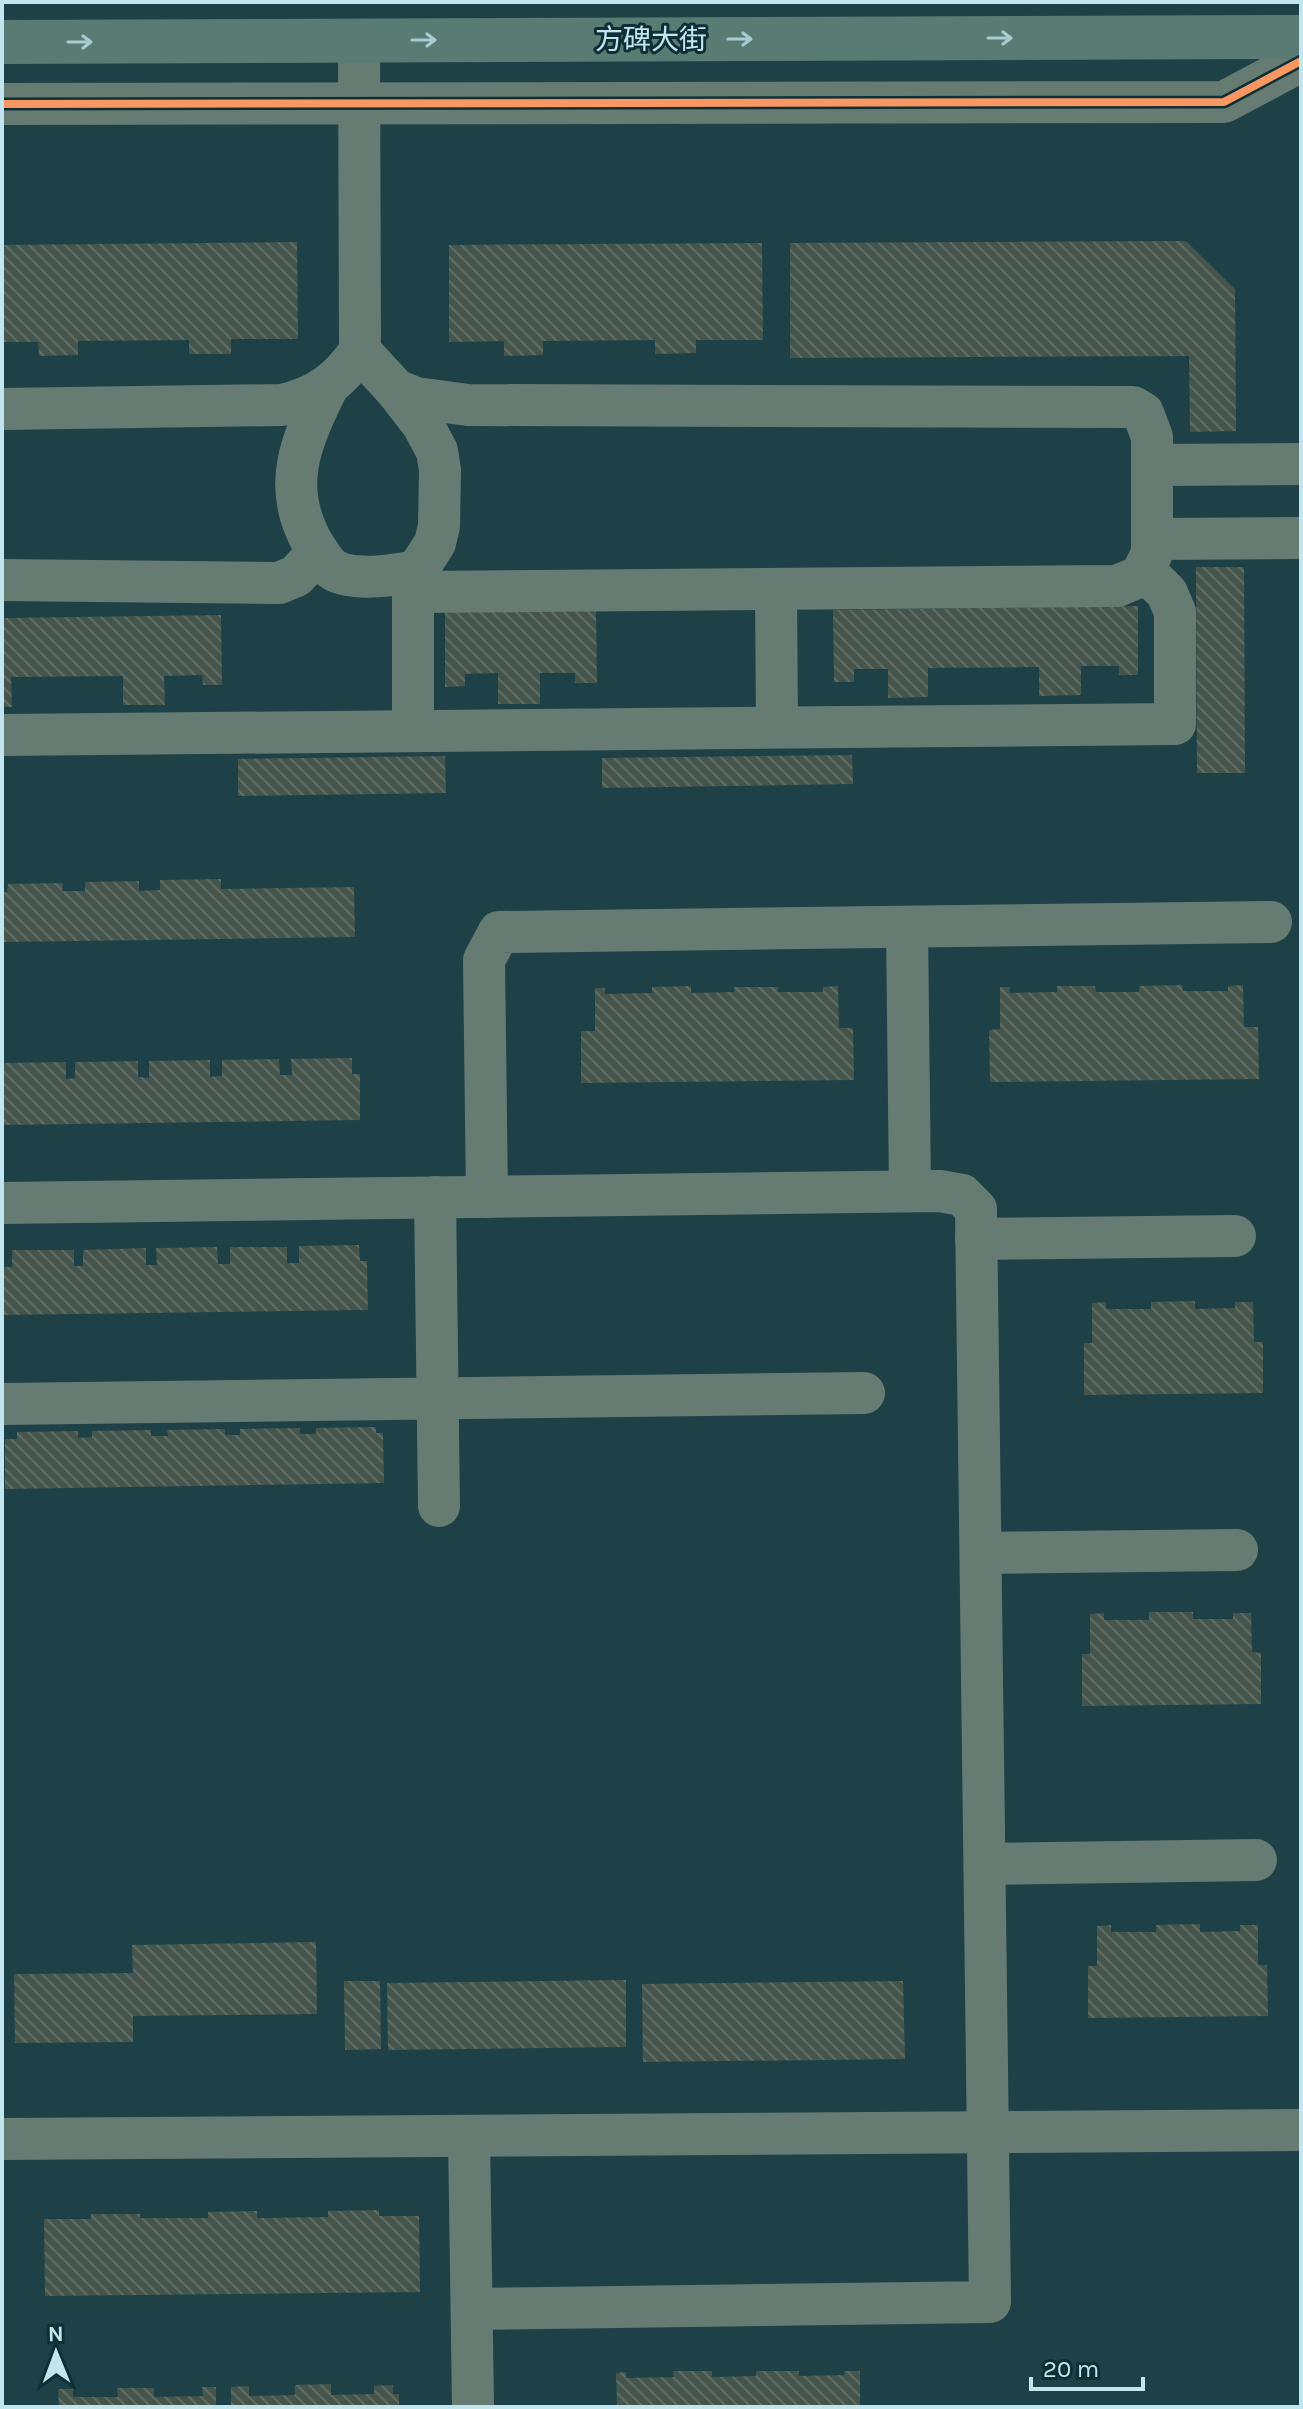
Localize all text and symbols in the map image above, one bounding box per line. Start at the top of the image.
street label: 方碑大街 [595,23,707,56]
one-way arrow [986,30,1013,46]
one-way arrow [726,31,753,47]
one-way arrow [410,32,437,48]
one-way arrow [66,34,93,49]
north arrow [16,2313,96,2393]
text: N [48,2321,64,2347]
scale bar [1031,2341,1143,2391]
text: 20 m [1043,2355,1099,2383]

